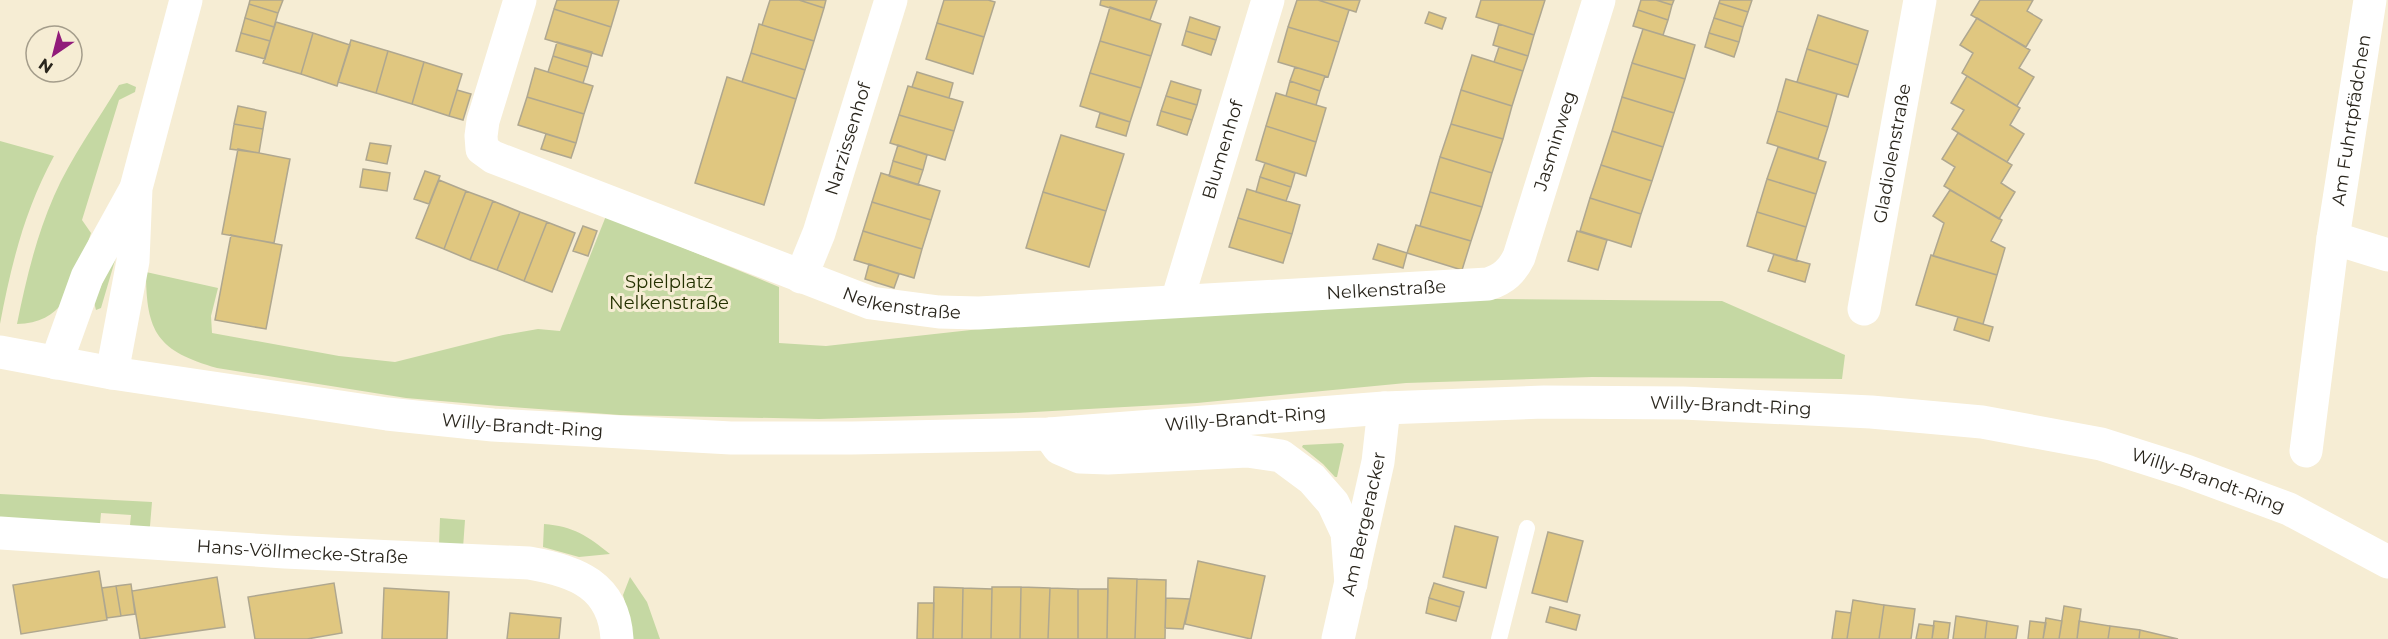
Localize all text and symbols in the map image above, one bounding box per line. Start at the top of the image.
north arrow [24,24,84,84]
street label: Am Fuhrtpfädchen [2327,33,2375,207]
text: N [35,54,56,77]
street label: Narzissenhof [820,79,876,198]
street label: Gladiolenstraße [1869,82,1916,225]
street label: Jasminweg [1529,88,1581,194]
street label: Blumenhof [1197,97,1248,202]
park label: Spielplatz Nelkenstraße [609,271,729,314]
street label: Nelkenstraße [1326,275,1447,304]
street label: Nelkenstraße [840,282,961,324]
street label: Willy-Brandt-Ring [1650,392,1812,420]
street label: Willy-Brandt-Ring [1164,402,1327,436]
street label: Willy-Brandt-Ring [441,409,604,442]
street label: Willy-Brandt-Ring [2128,443,2288,518]
street label: Am Bergeracker [1337,451,1390,598]
street label: Hans-Völlmecke-Straße [196,535,409,569]

